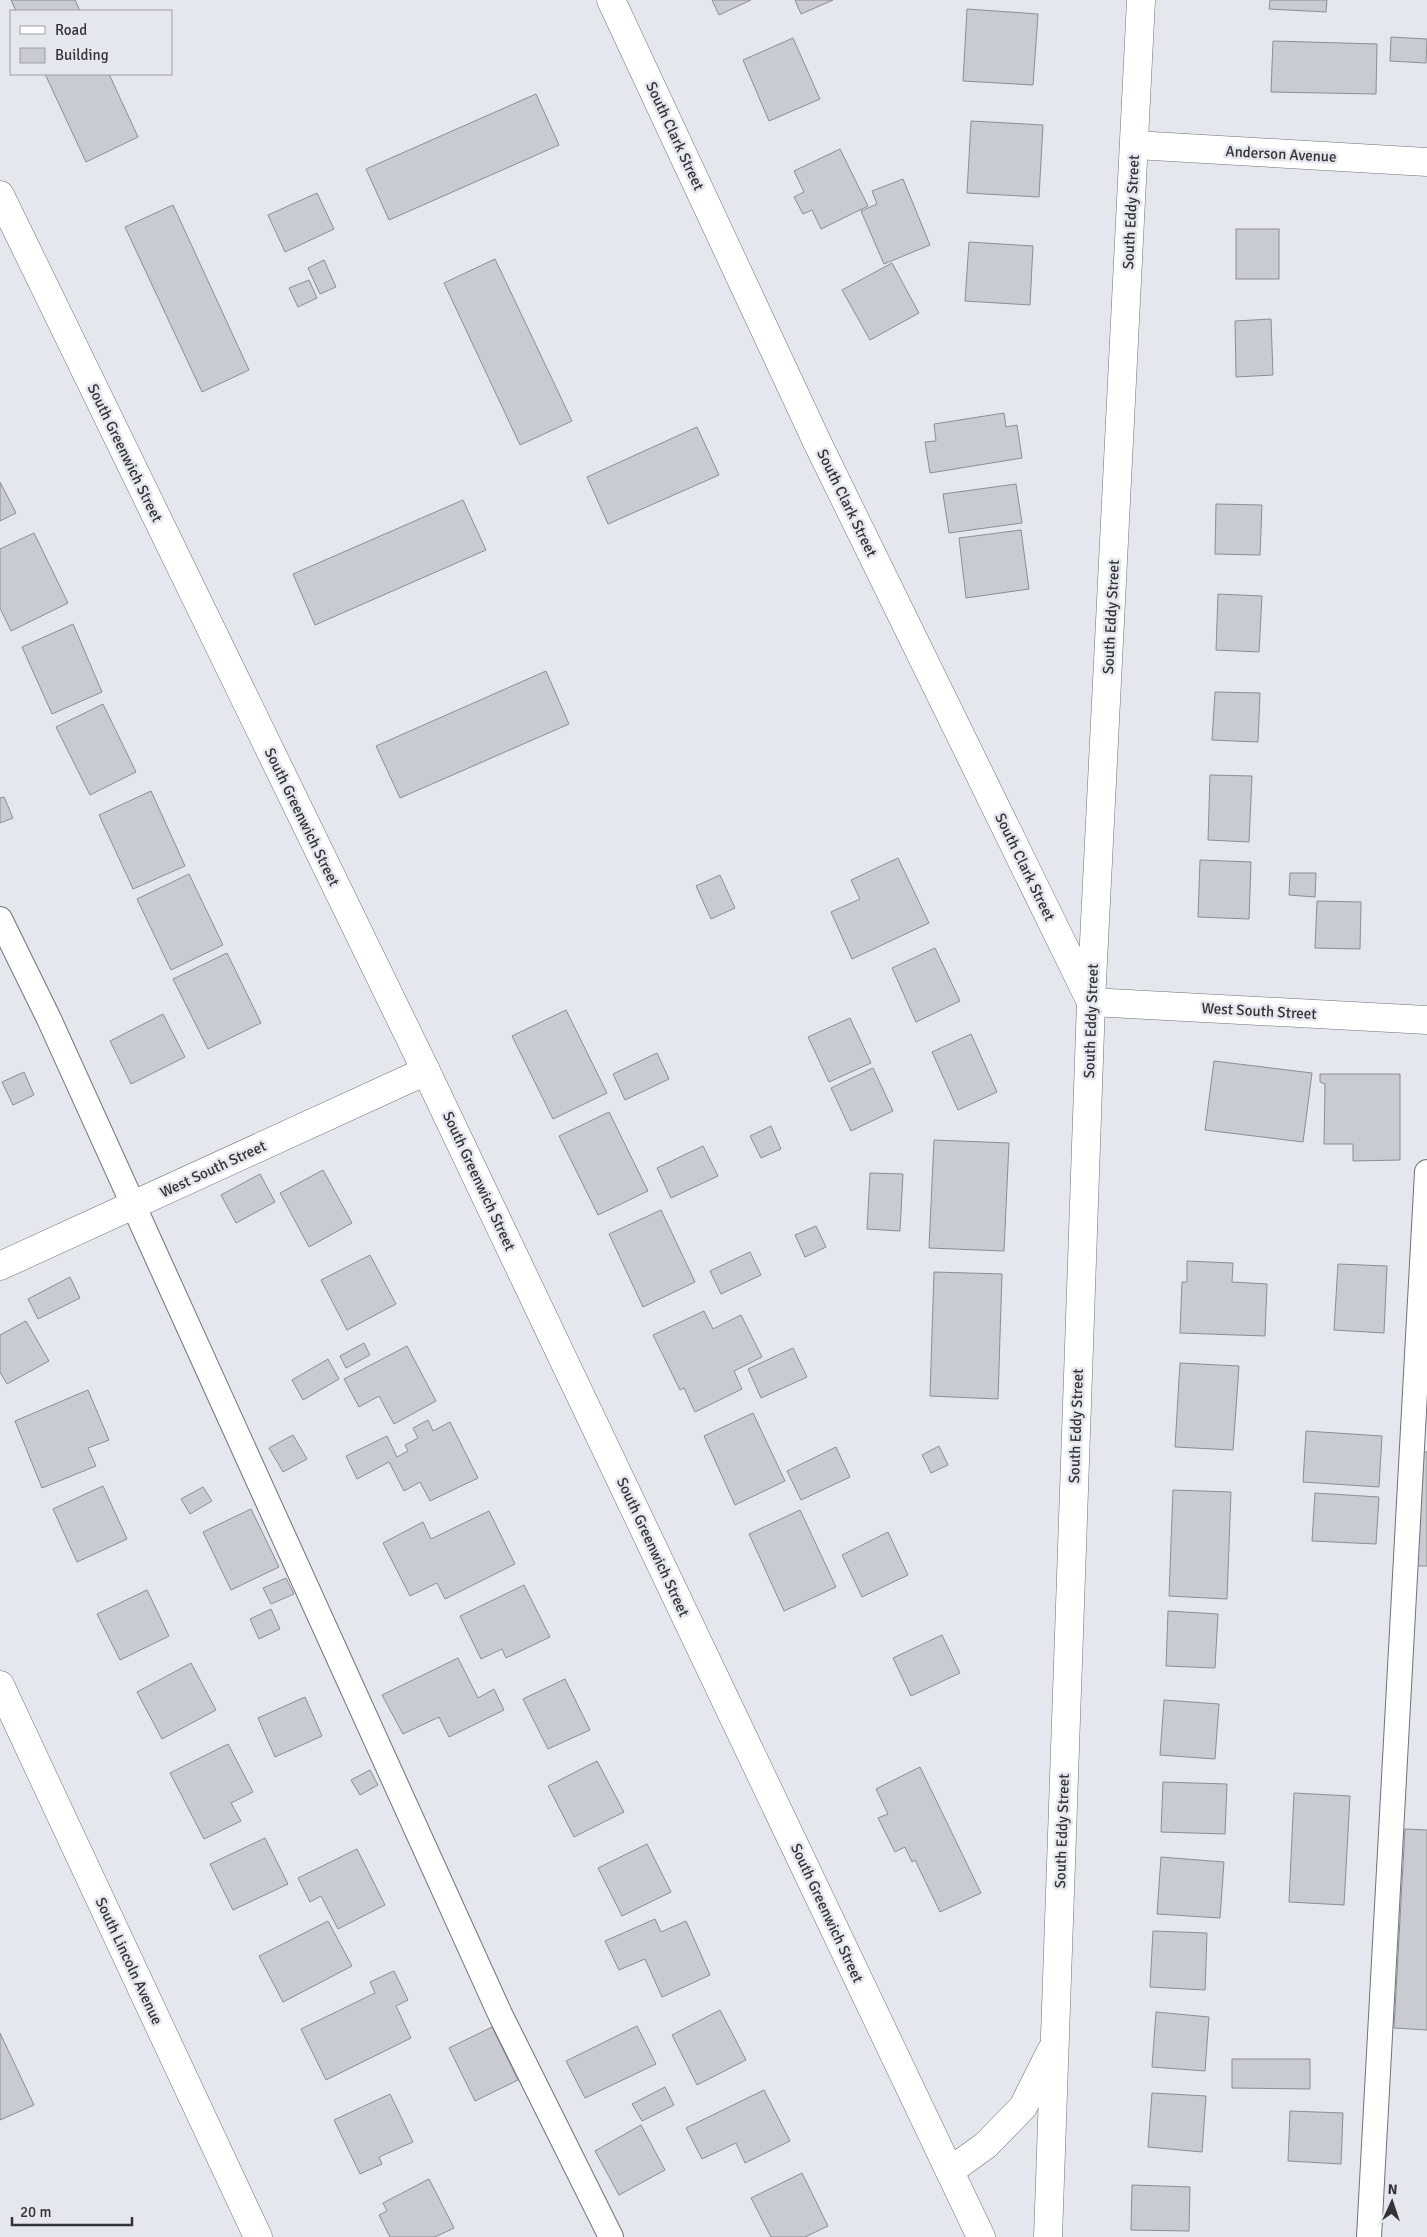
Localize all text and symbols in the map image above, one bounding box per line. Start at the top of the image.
legend [10,10,172,75]
text: Road [55,21,87,39]
text: Building [55,46,109,64]
street label: South Clark Street [642,79,708,193]
street label: Anderson Avenue [1225,142,1337,166]
street label: South Eddy Street [1119,154,1143,270]
street label: South Greenwich Street [84,381,166,525]
street label: South Clark Street [813,446,881,560]
street label: South Eddy Street [1099,559,1123,675]
street label: South Greenwich Street [261,745,343,889]
street label: South Clark Street [991,810,1059,924]
street label: South Eddy Street [1080,963,1102,1079]
street label: West South Street [1201,999,1317,1023]
street label: South Greenwich Street [439,1108,519,1254]
street label: West South Street [157,1137,269,1201]
street label: South Eddy Street [1065,1368,1087,1484]
street label: South Greenwich Street [613,1474,693,1620]
street label: South Eddy Street [1051,1773,1073,1889]
street label: South Greenwich Street [787,1840,867,1986]
street label: South Lincoln Avenue [92,1894,166,2028]
north arrow [1367,2177,1417,2227]
text: N [1387,2181,1398,2198]
scale bar [12,2194,132,2226]
text: 20 m [20,2203,51,2221]

